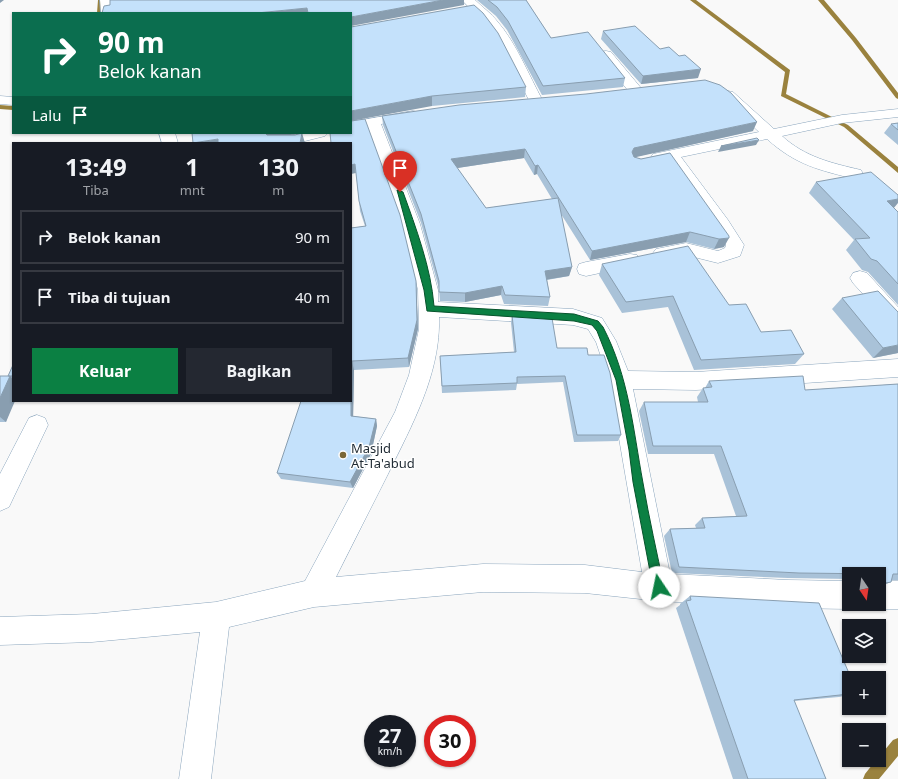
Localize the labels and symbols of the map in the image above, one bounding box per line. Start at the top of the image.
pin [383,151,417,192]
place label: Masjid At-Ta'abud [351,439,415,472]
marker: Masjid At-Ta'abud [338,450,348,460]
position arrow [638,566,680,608]
north arrow [842,567,886,611]
speed limit sign: 30 [424,715,476,767]

